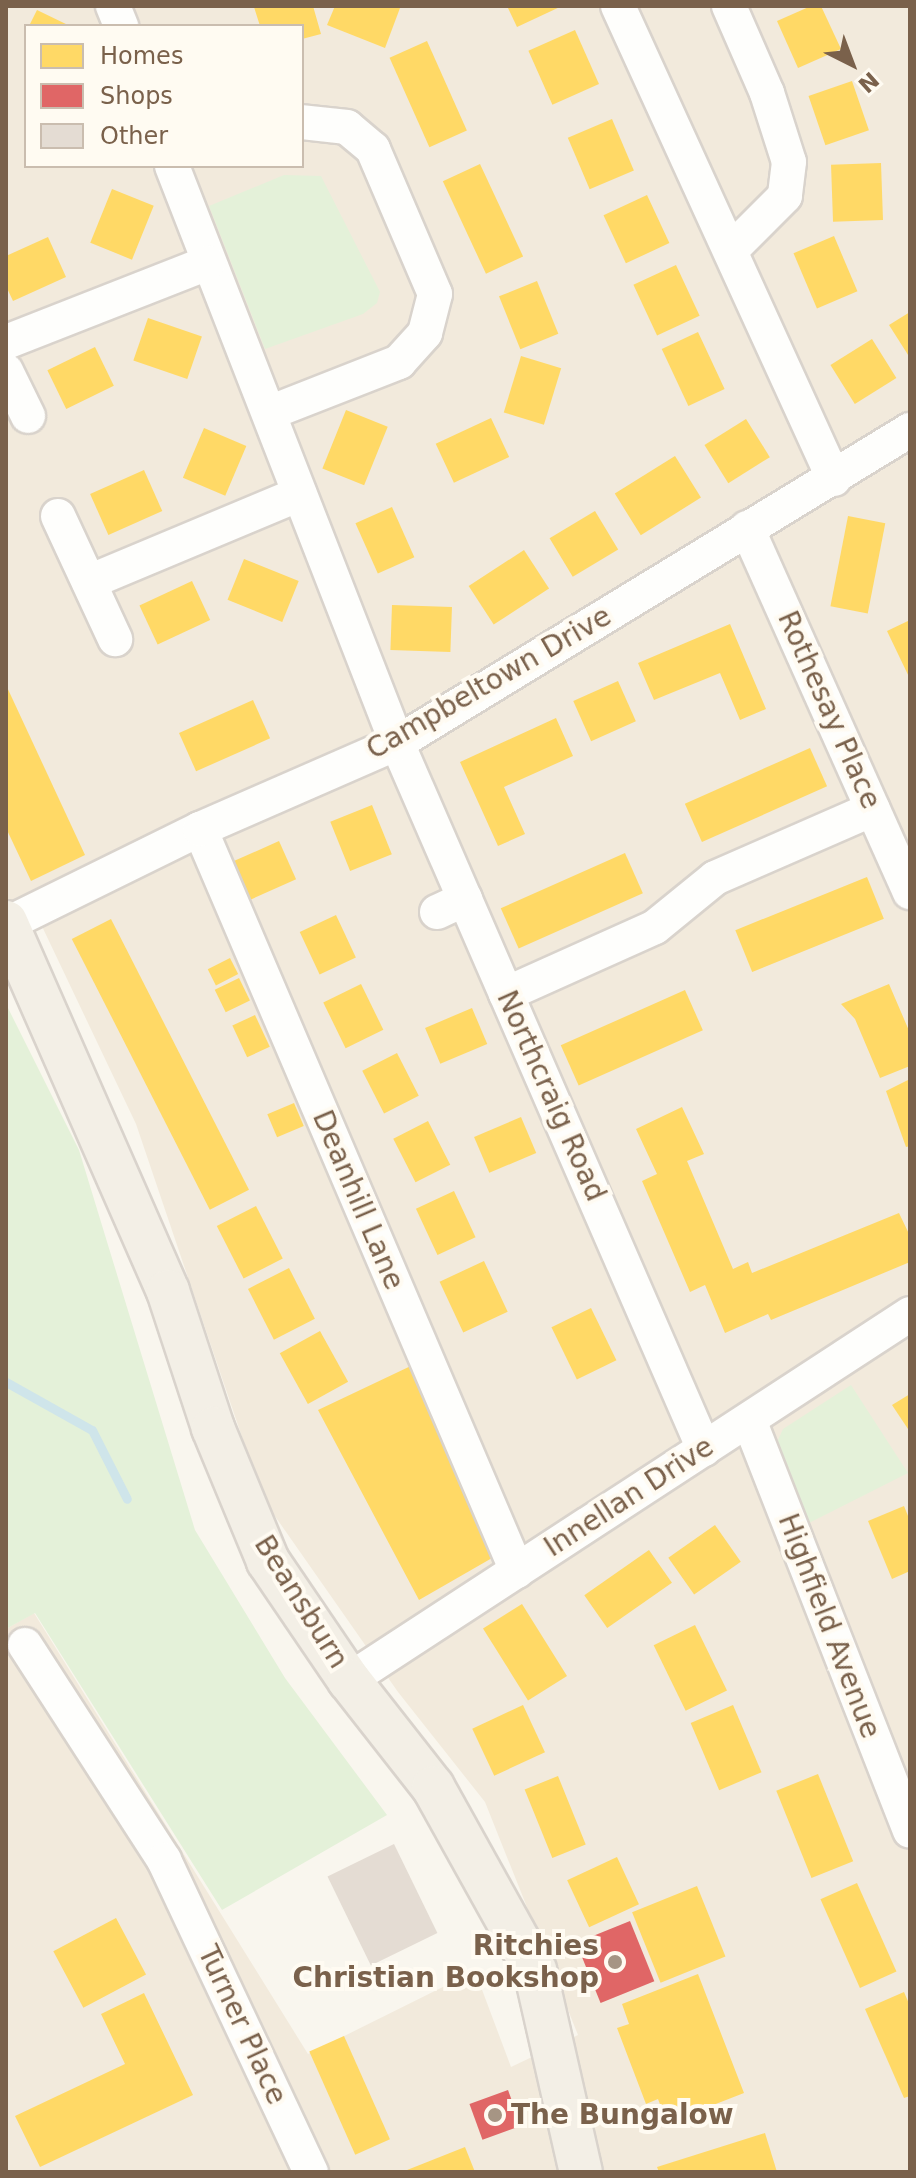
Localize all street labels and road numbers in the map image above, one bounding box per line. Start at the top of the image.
street label: Campbeltown Drive [361,599,617,767]
street label: Rothesay Place [770,606,888,814]
street label: Northcraig Road [489,985,613,1207]
street label: Deanhill Lane [305,1105,411,1295]
street label: Innellan Drive [538,1430,720,1564]
street label: Highfield Avenue [771,1509,887,1743]
street label: Beansburn [247,1529,355,1675]
street label: Turner Place [191,1940,293,2110]

